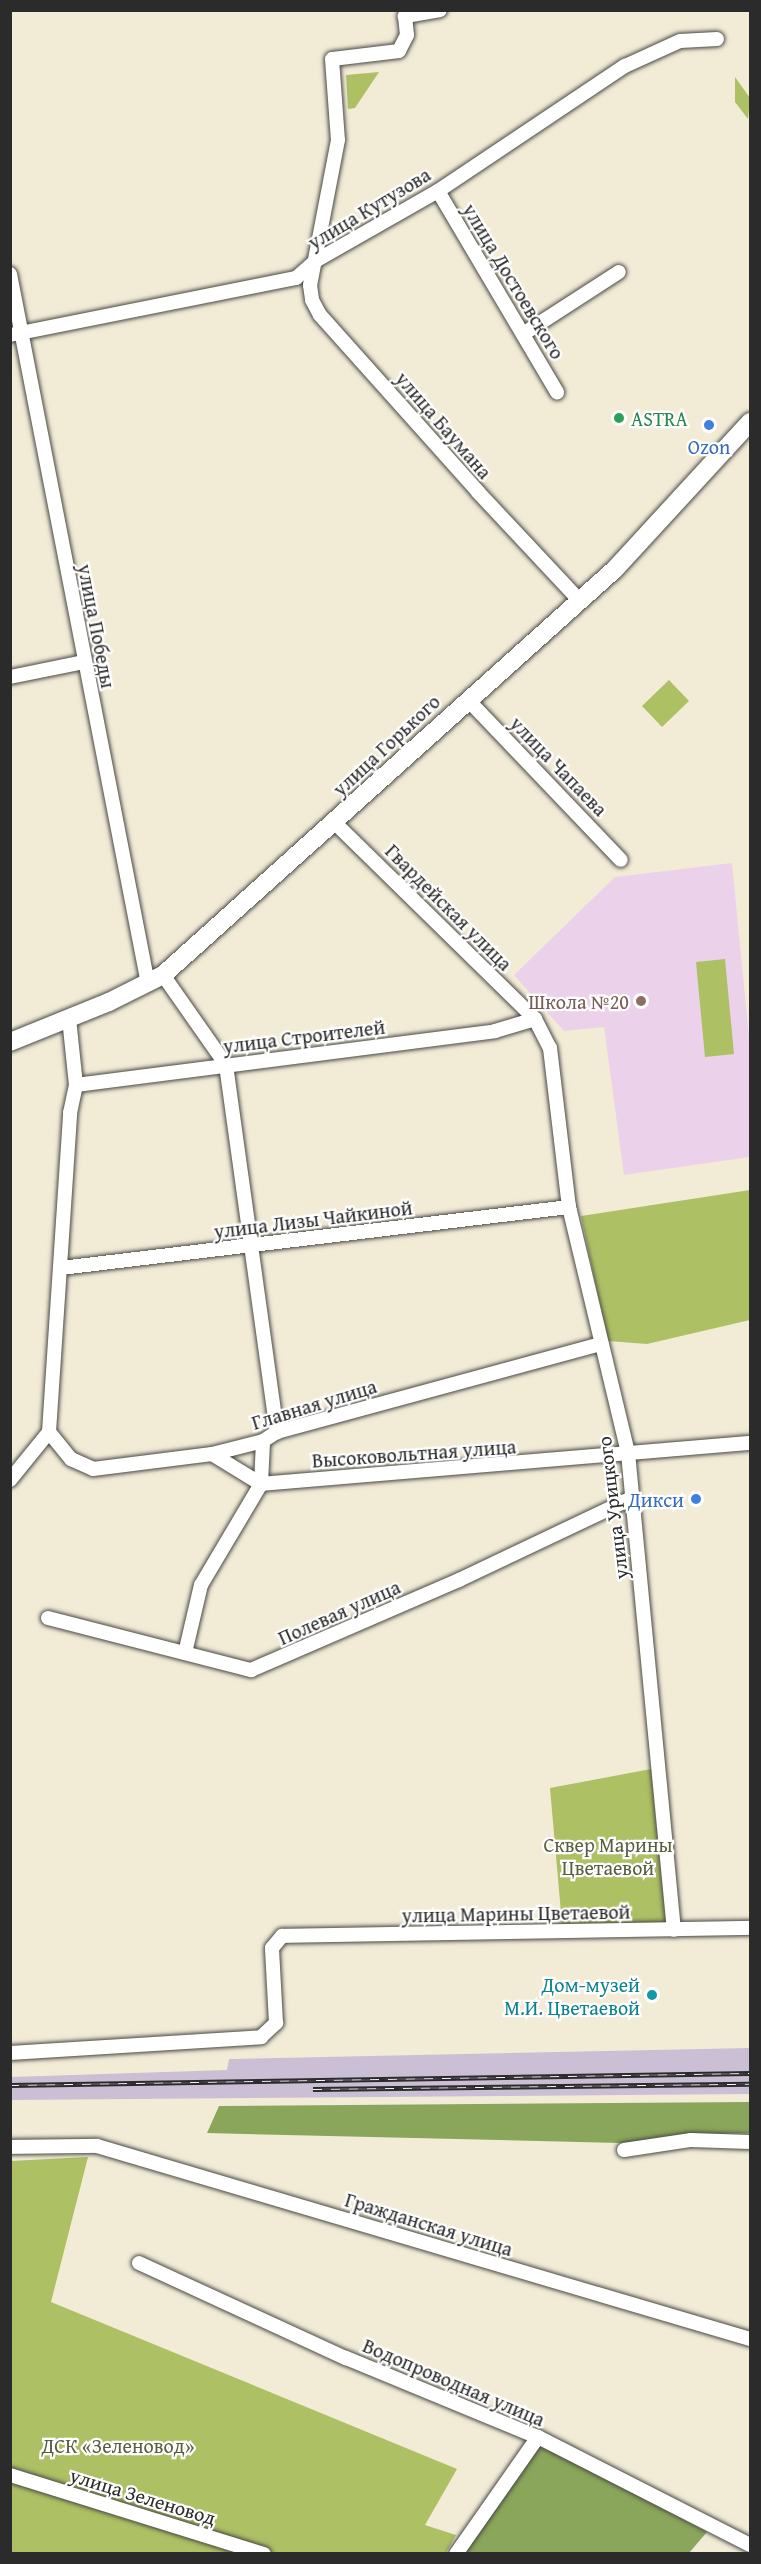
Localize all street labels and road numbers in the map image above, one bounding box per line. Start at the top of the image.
street label: улица Кутузова [303,162,435,254]
street label: улица Достоевского [458,199,570,363]
street label: улица Баумана [391,366,497,484]
street label: улица Победы [73,562,121,690]
street label: улица Горького [327,689,445,801]
street label: улица Чапаева [505,711,613,821]
street label: Гвардейская улица [381,839,517,975]
street label: улица Строителей [222,1014,386,1058]
street label: улица Лизы Чайкиной [212,1195,414,1243]
street label: Главная улица [249,1374,379,1434]
street label: Высоковольтная улица [311,1434,517,1472]
street label: улица Урицкого [591,1435,633,1581]
street label: Полевая улица [274,1574,404,1650]
street label: улица Марины Цветаевой [401,1899,631,1927]
street label: Гражданская улица [342,2187,516,2261]
street label: Водопроводная улица [359,2333,549,2431]
street label: улица Зеленовод [67,2462,219,2530]

